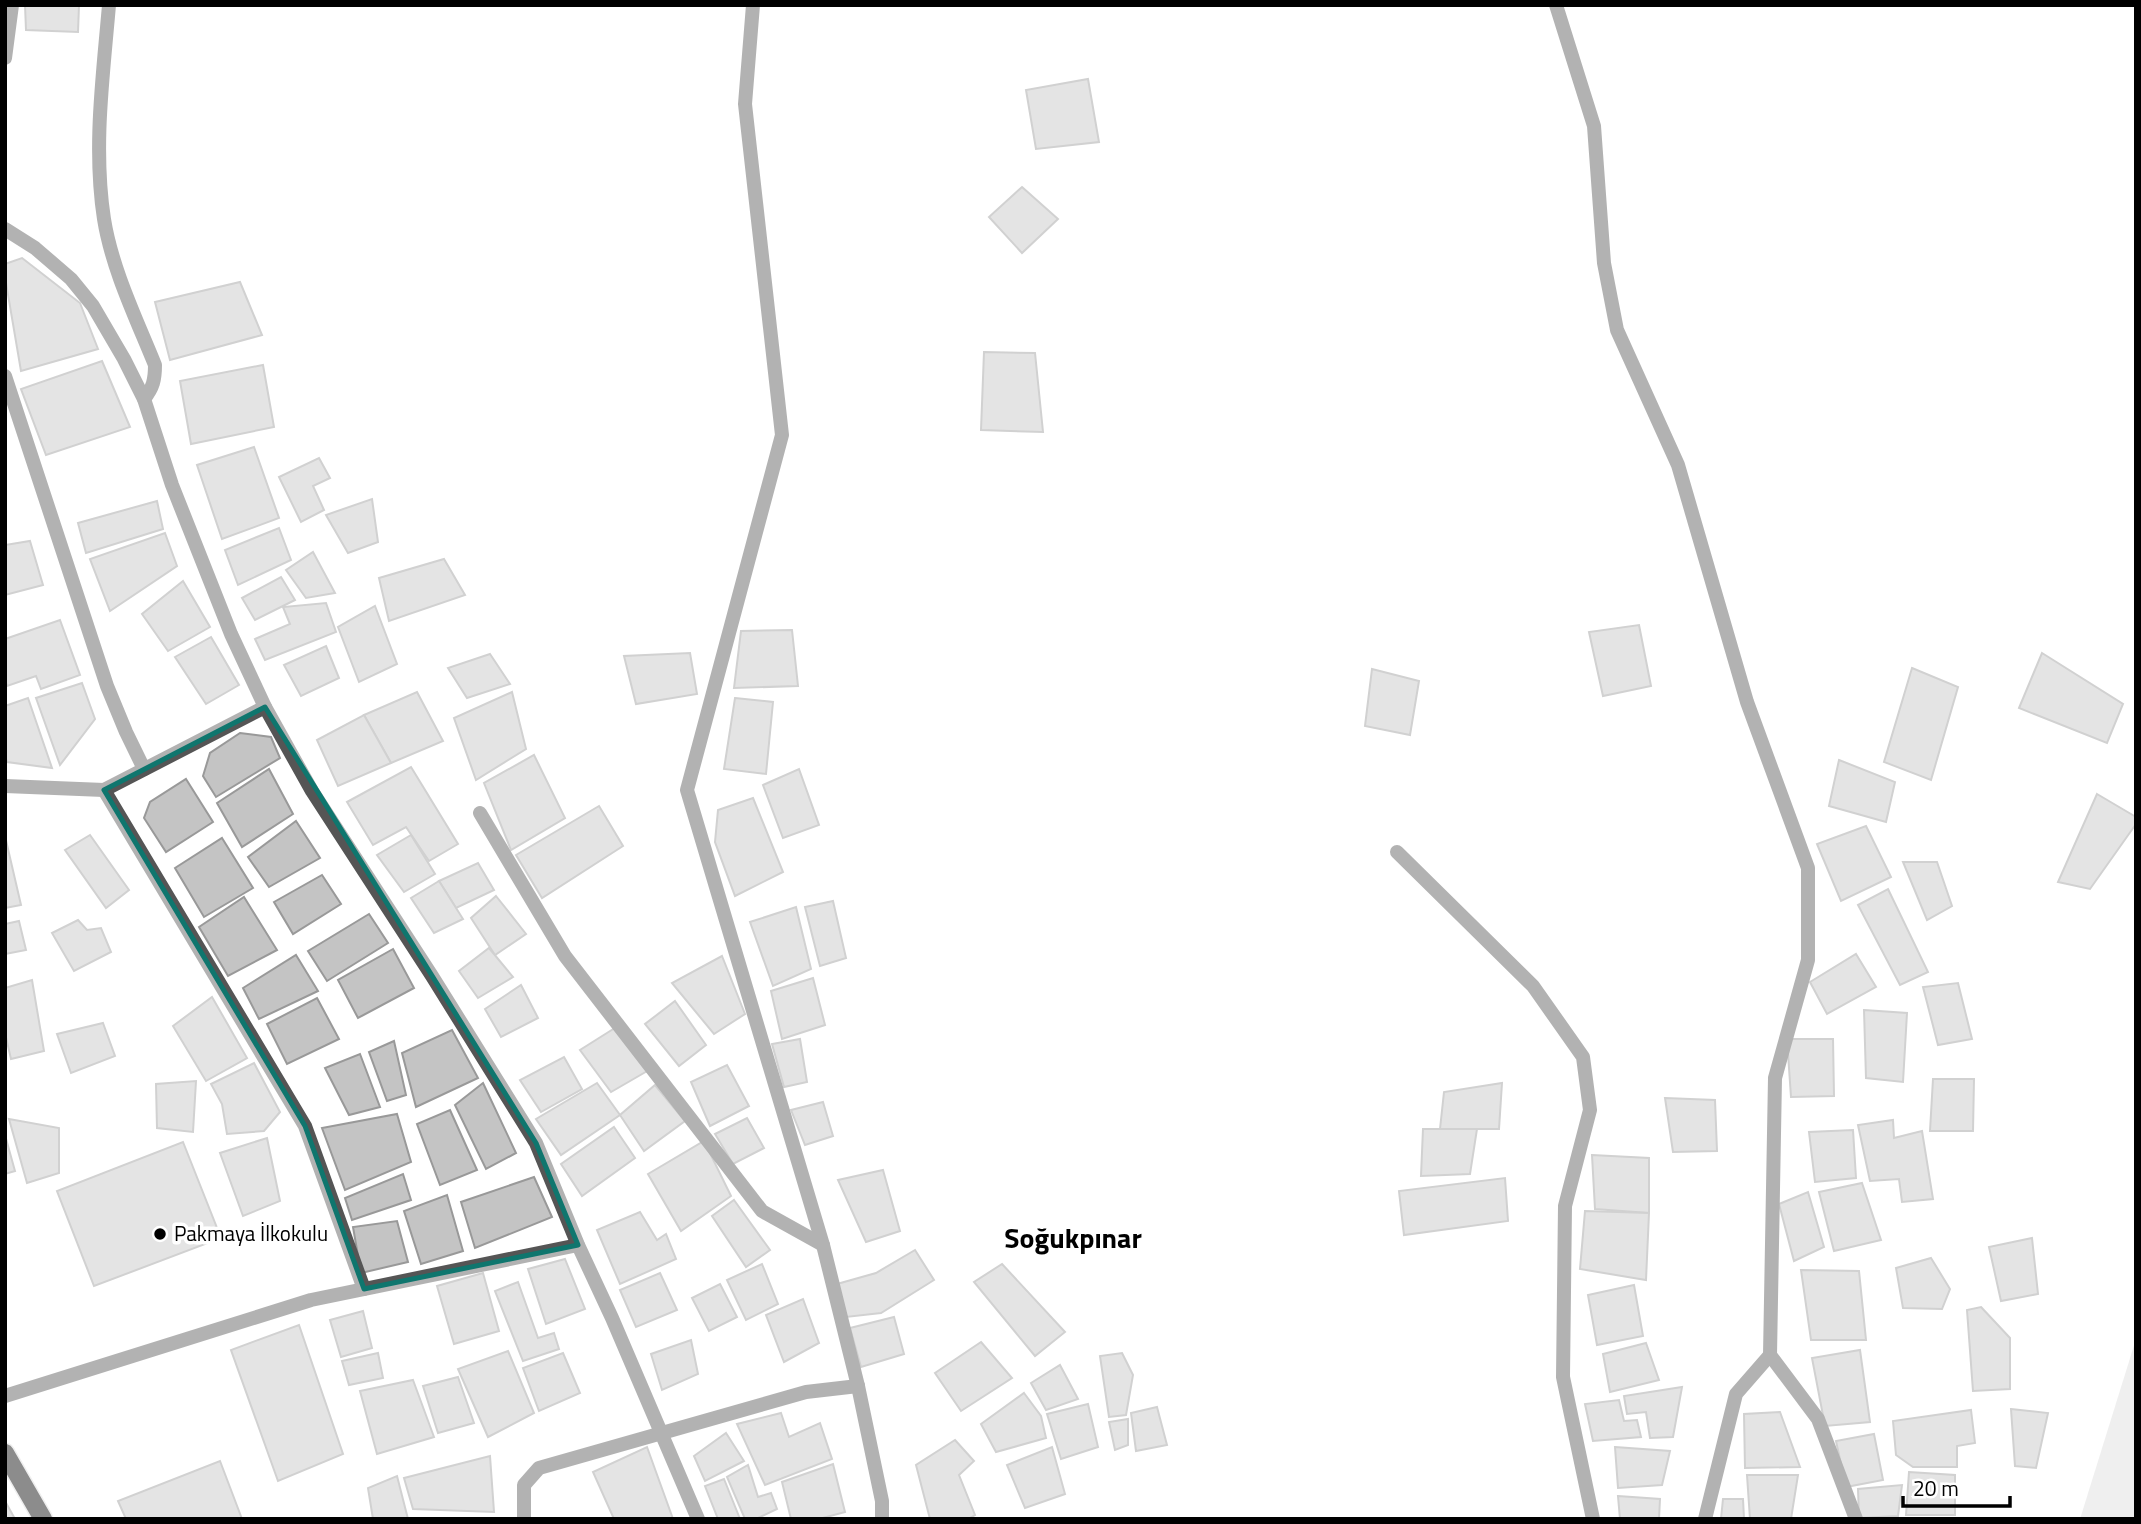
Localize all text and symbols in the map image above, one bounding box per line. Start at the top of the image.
district label: Soğukpınar [1004,1216,1142,1259]
place label: Pakmaya İlkokulu [174,1217,328,1249]
marker: Pakmaya İlkokulu [152,1226,168,1242]
scale bar [1903,1464,2010,1508]
text: 20 m [1913,1472,1959,1504]

